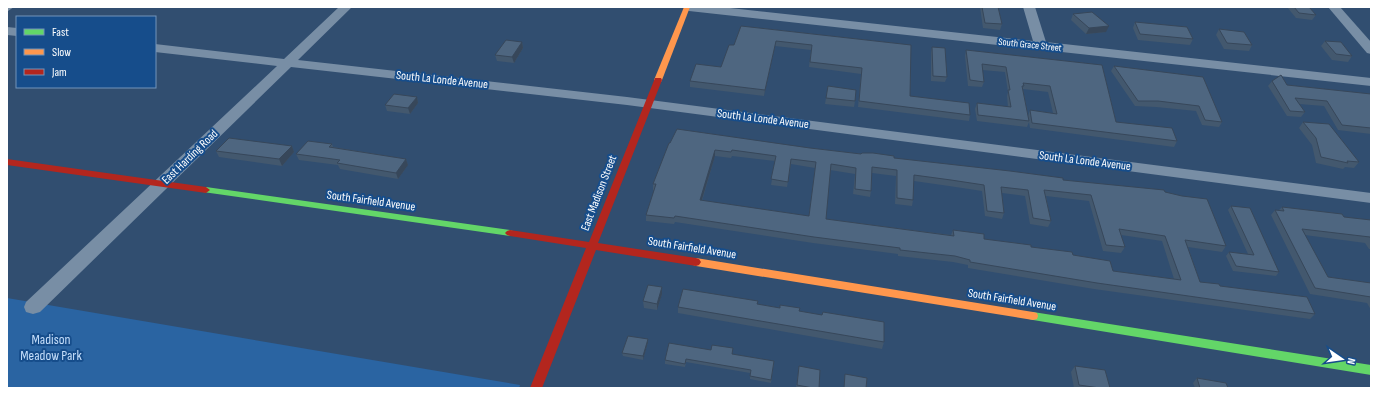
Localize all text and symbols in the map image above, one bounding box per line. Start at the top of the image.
legend [16,16,156,88]
text: Fast [52,25,69,40]
street label: South Grace Street [998,36,1062,54]
text: Slow [52,45,71,60]
text: Jam [51,65,67,80]
street label: South La Londe Avenue [395,68,489,92]
street label: South La Londe Avenue [716,106,810,132]
street label: East Harding Road [159,126,221,188]
street label: South La Londe Avenue [1038,148,1132,174]
street label: East Madison Street [578,153,620,233]
street label: South Fairfield Avenue [326,187,416,215]
street label: South Fairfield Avenue [647,234,737,262]
street label: South Fairfield Avenue [967,286,1057,314]
park label: Madison Meadow Park [20,331,82,364]
north arrow [1322,339,1362,379]
text: N [1344,357,1358,366]

